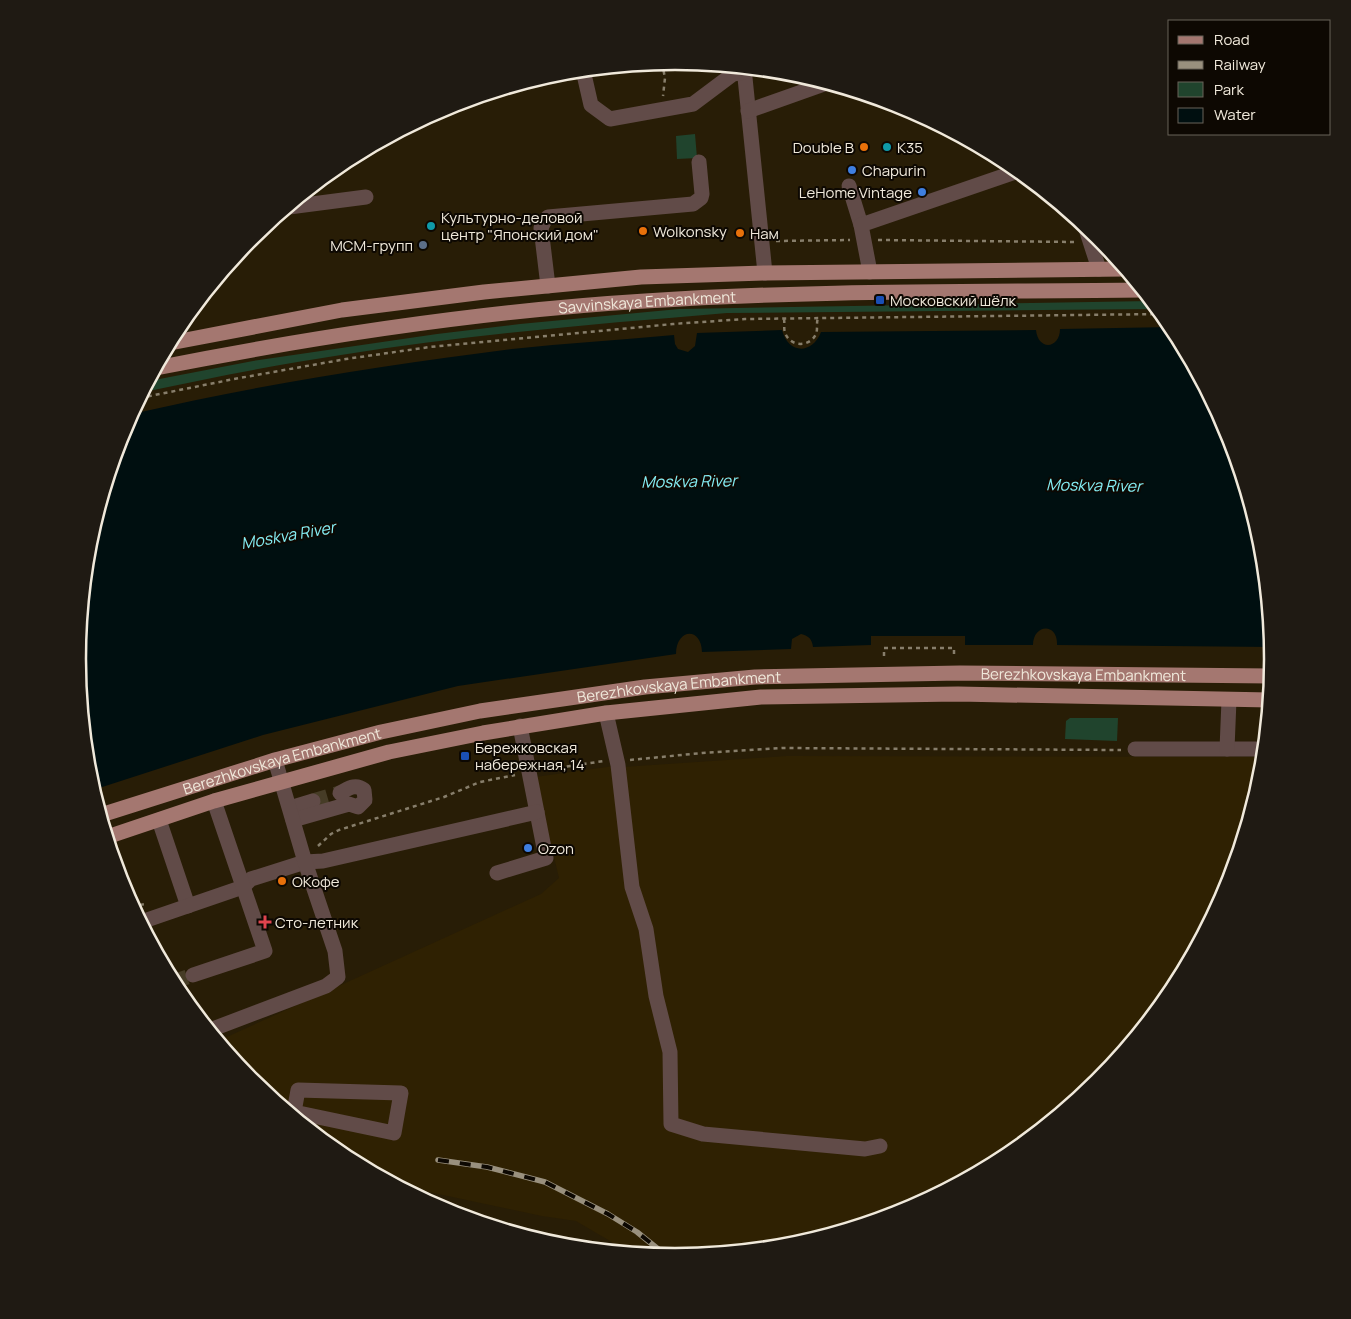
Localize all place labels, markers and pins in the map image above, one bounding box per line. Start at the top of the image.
place label: Double B [793,137,854,158]
place label: K35 [897,137,923,158]
marker: Double B [858,141,870,153]
marker: K35 [881,141,893,153]
place label: Chapurin [862,160,926,181]
marker: Chapurin [846,164,858,176]
place label: LeHome Vintage [799,182,912,203]
marker: LeHome Vintage [916,186,928,198]
place label: Культурно-деловой центр "Японский дом" [441,207,599,245]
marker: Культурно-деловой центр "Японский дом" [425,220,437,232]
place label: Wolkonsky [653,221,727,242]
place label: Нам [750,223,779,244]
marker: Wolkonsky [637,225,649,237]
marker: Нам [734,227,746,239]
place label: МСМ-групп [330,235,413,256]
marker: МСМ-групп [417,239,429,251]
place label: Московский шёлк [890,290,1017,311]
marker: Московский шёлк [874,294,886,306]
place label: Бережковская набережная, 14 [475,737,585,775]
marker: Бережковская набережная, 14 [459,750,471,762]
place label: Ozon [538,838,574,859]
marker: Ozon [522,842,534,854]
place label: ОКофе [292,871,340,892]
marker: ОКофе [276,875,288,887]
place label: Сто-летник [275,912,359,933]
marker: Сто-летник [259,916,271,928]

